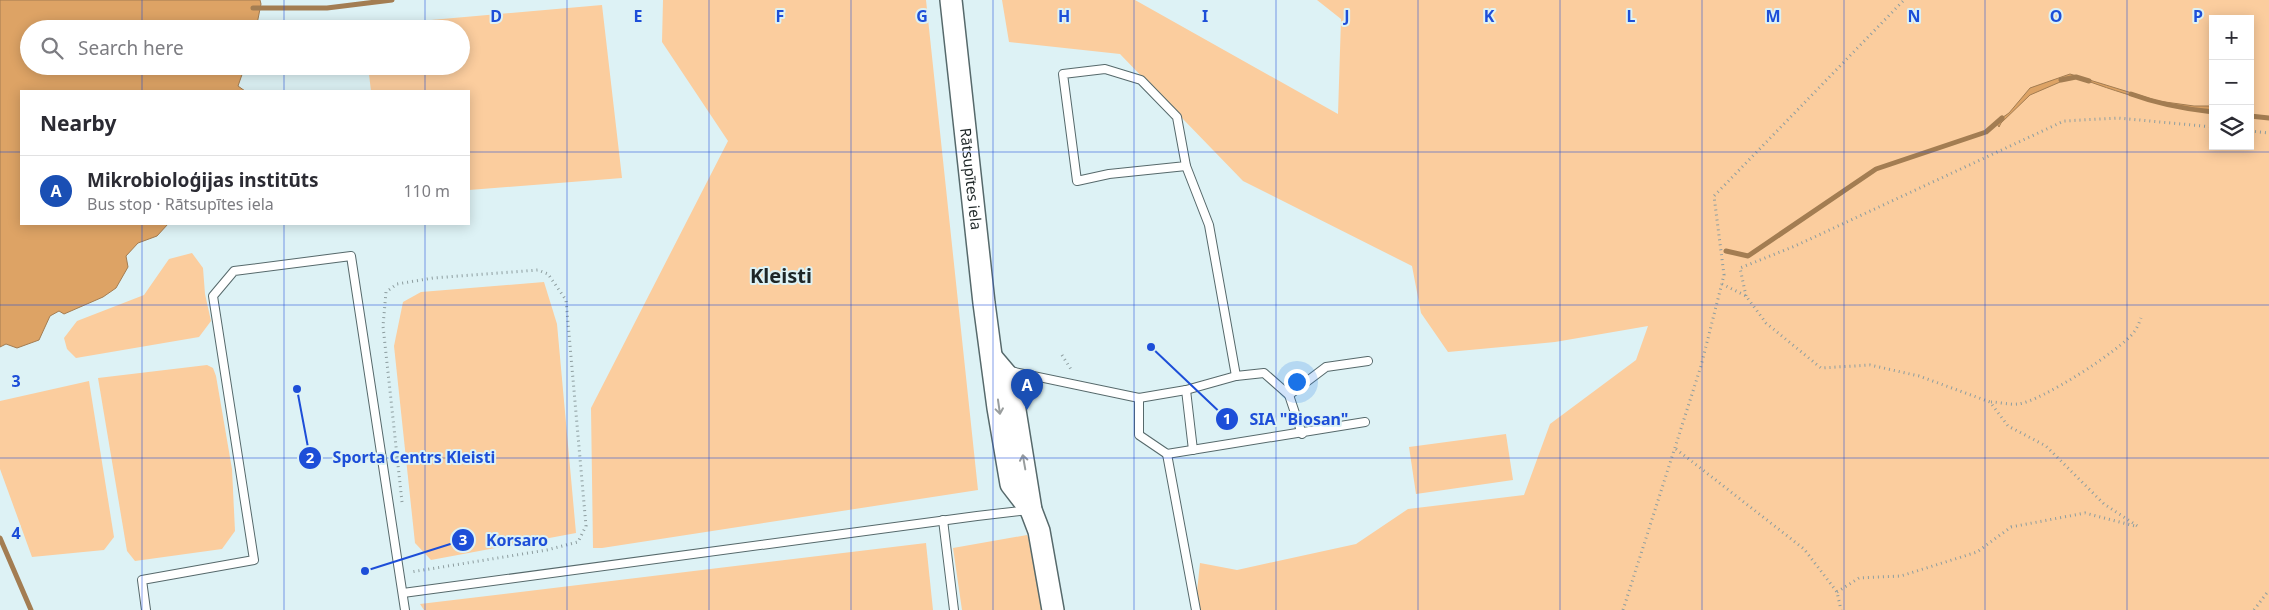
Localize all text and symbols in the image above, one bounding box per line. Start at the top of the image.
text: D [490,5,502,27]
text: E [634,5,643,27]
text: F [776,5,784,27]
text: G [916,5,928,27]
text: H [1058,5,1070,27]
text: I [1202,5,1208,27]
text: J [1342,5,1350,27]
text: K [1484,5,1495,27]
text: L [1627,5,1636,27]
text: M [1765,5,1781,27]
text: N [1907,5,1921,27]
text: O [2050,5,2062,27]
text: P [2193,5,2203,27]
map controls [2209,15,2254,150]
button: + [2209,15,2254,60]
search box [20,20,470,75]
icon: search [38,34,66,62]
text: Search here [78,35,184,61]
button: − [2209,60,2254,105]
button: layers [2209,105,2254,150]
text: Nearby [40,109,116,137]
street label: Rātsupītes iela [956,127,987,231]
text: Mikrobioloģijas institūts [87,167,319,193]
text: A [50,180,62,202]
text: 110 m [403,180,450,202]
text: Bus stop · Rātsupītes iela [87,193,274,215]
district label: Kleisti [750,262,812,289]
pin: A [1011,369,1043,410]
your location [1284,369,1310,395]
text: 3 [11,370,21,392]
one-way arrow [994,399,1004,415]
callout: SIA "Biosan" [1214,404,1358,435]
text: 1 [1223,408,1231,428]
text: SIA "Biosan" [1250,408,1348,430]
callout: Sporta Centrs Kleisti [298,442,506,473]
text: Sporta Centrs Kleisti [333,446,495,468]
text: 2 [306,447,315,467]
one-way arrow [1019,454,1029,470]
text: 4 [11,522,21,544]
callout: Korsaro [451,525,558,556]
text: 3 [459,529,467,549]
text: Korsaro [486,529,548,551]

